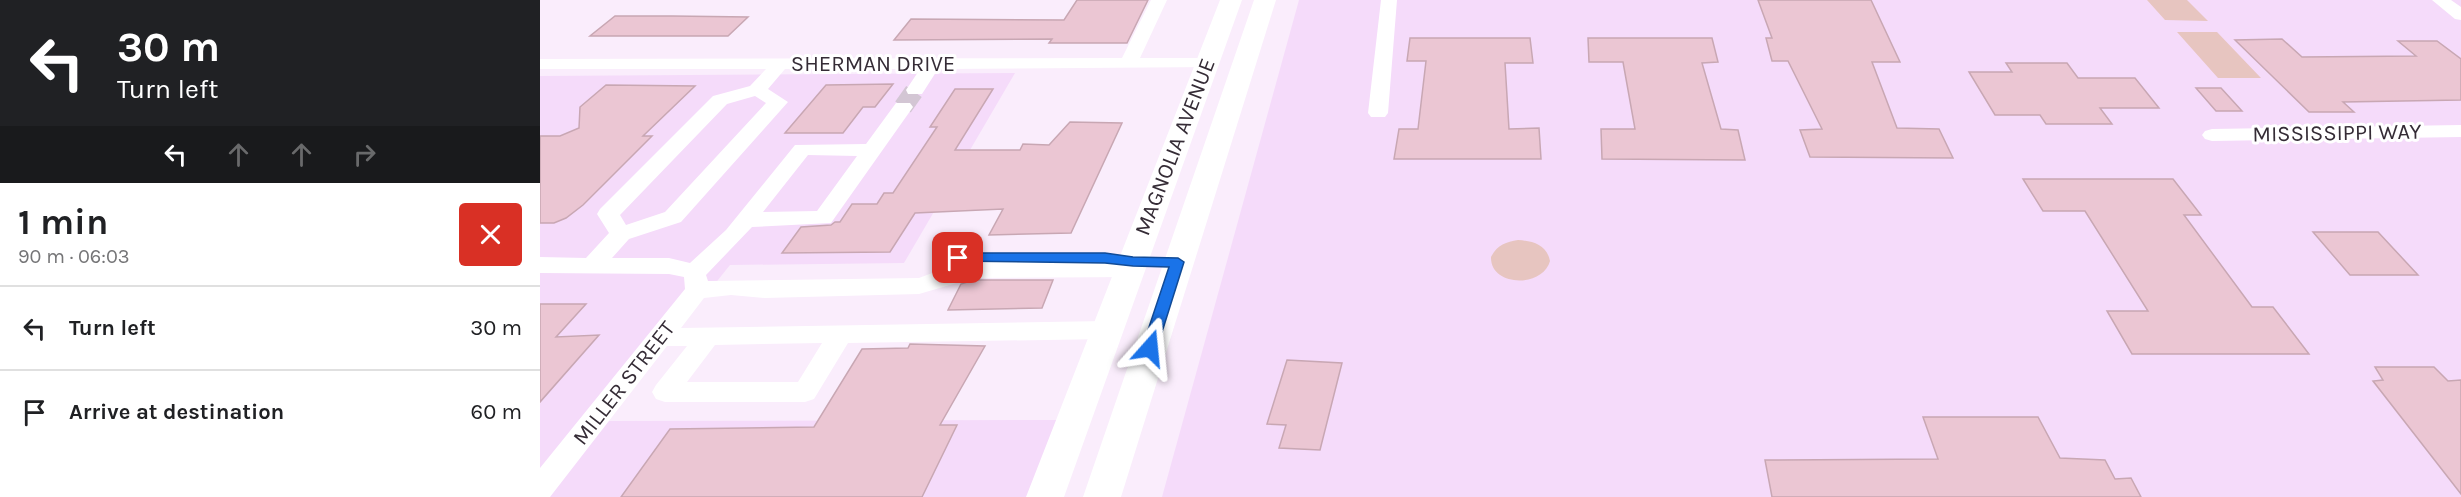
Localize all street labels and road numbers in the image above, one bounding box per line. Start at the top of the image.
street label: SHERMAN DRIVE [791,51,955,77]
street label: MAGNOLIA AVENUE [1129,55,1221,239]
street label: MISSISSIPPI WAY [2252,119,2422,147]
street label: MILLER STREET [568,316,680,450]

